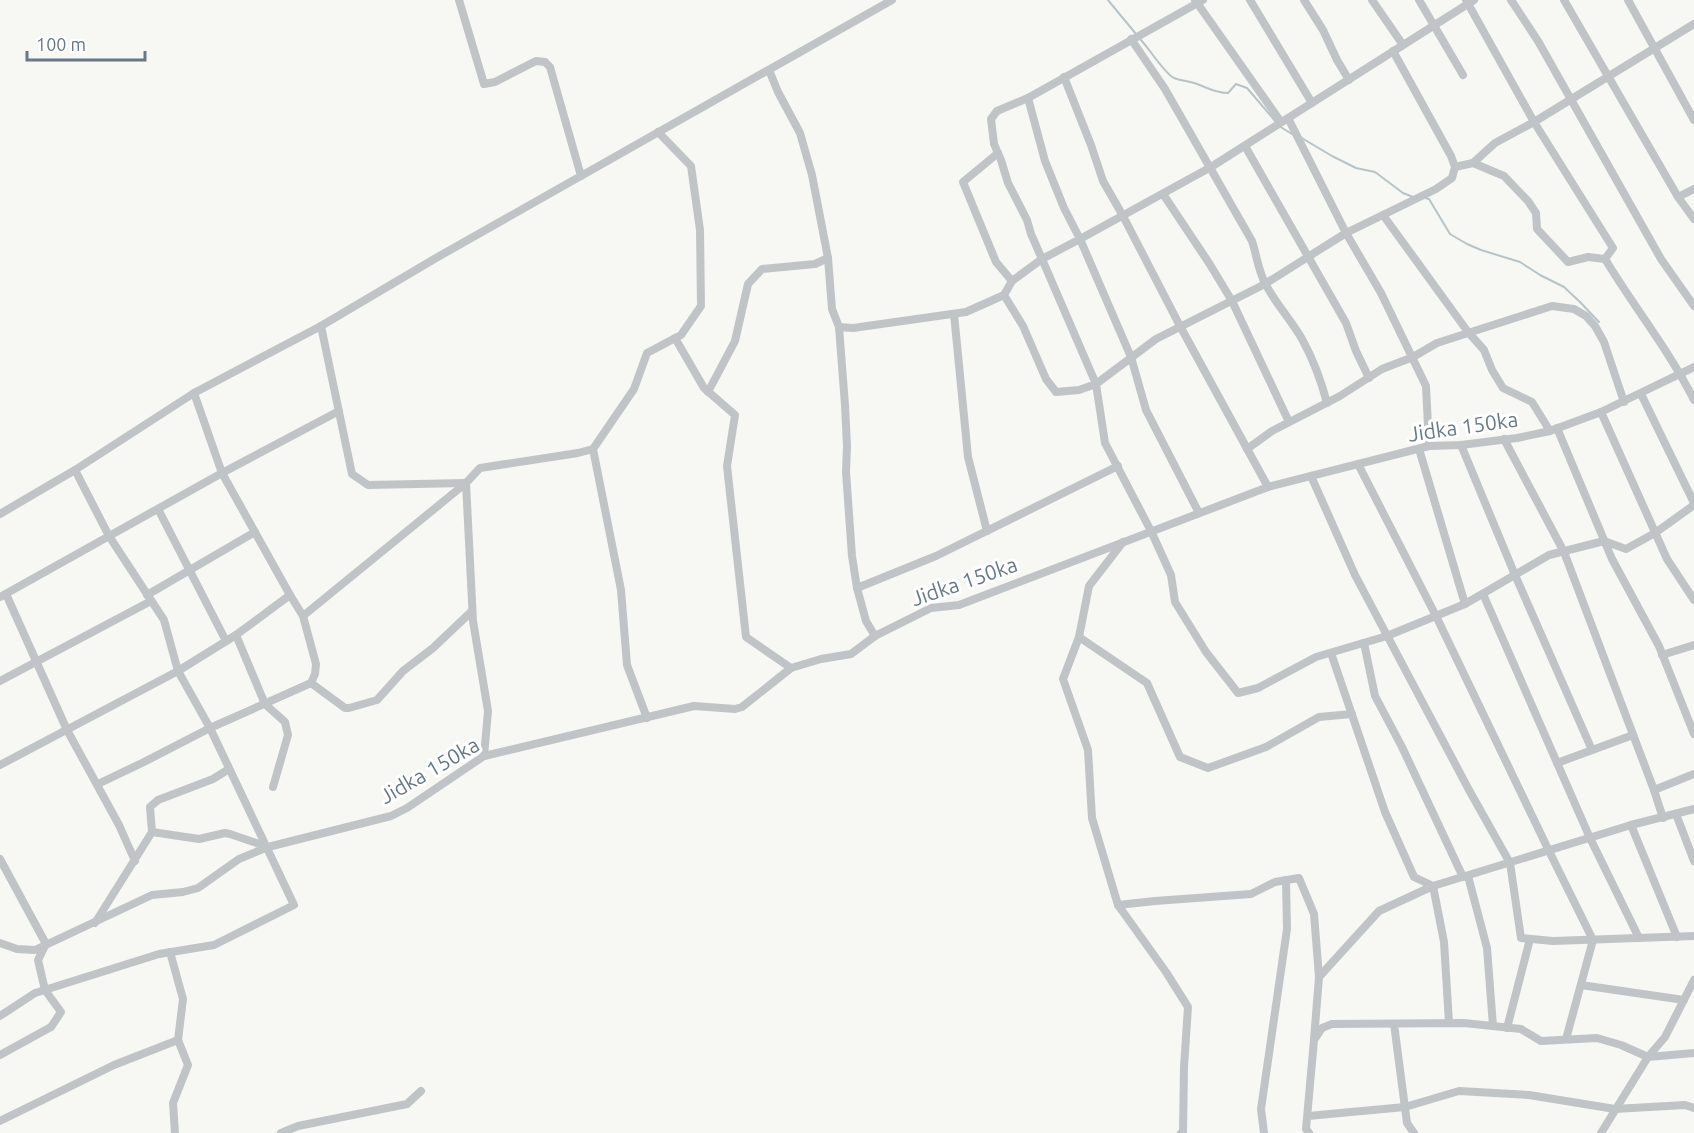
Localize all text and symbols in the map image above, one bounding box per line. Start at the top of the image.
scale bar [27,24,146,62]
text: 100 m [36,34,86,54]
street label: Jidka 150ka [1406,406,1520,446]
street label: Jidka 150ka [908,552,1020,610]
street label: Jidka 150ka [375,732,483,808]

